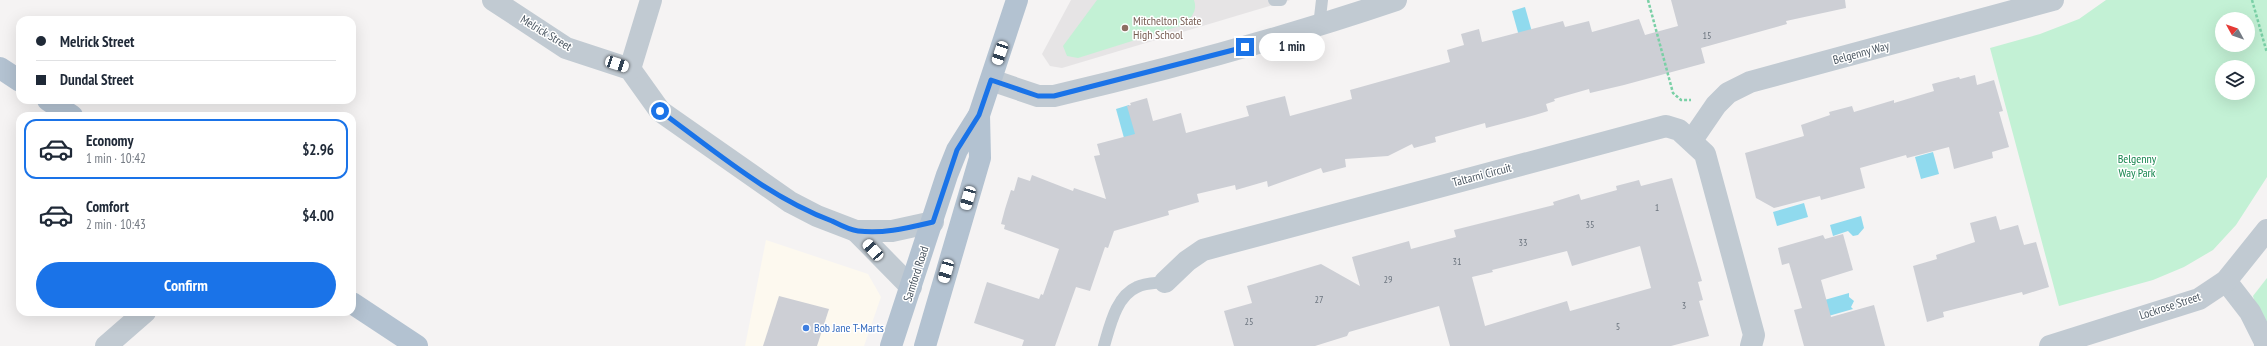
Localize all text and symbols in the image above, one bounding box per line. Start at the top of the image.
street label: Melrick Street [518,11,575,54]
north arrow [2215,12,2255,52]
map controls [2215,12,2255,100]
place label: Mitchelton State High School [1133,13,1201,42]
marker: Mitchelton State High School [1120,23,1130,33]
house number: 15 [1703,29,1712,42]
text: Melrick Street [60,32,134,51]
callout: 1 min [1259,33,1325,61]
route end [1236,38,1254,56]
text: 1 min [1279,38,1305,55]
street label: Belgenny Way [1831,38,1891,67]
car [990,40,1010,66]
car [604,55,630,73]
button: layers [2215,60,2255,100]
text: Dundal Street [60,70,134,89]
route start [651,102,669,120]
icon: car [38,131,74,167]
text: Economy [86,131,134,150]
text: $2.96 [302,140,334,159]
text: 1 min · 10:42 [86,150,146,167]
park label: Belgenny Way Park [2118,151,2157,180]
street label: Taltarni Circuit [1451,159,1514,190]
car [959,185,977,211]
icon: car [38,197,74,233]
text: Comfort [86,197,129,216]
house number: 1 [1655,201,1659,214]
text: $4.00 [302,206,334,225]
text: 2 min · 10:43 [86,216,146,233]
house number: 35 [1586,218,1595,231]
house number: 33 [1519,236,1528,249]
car [861,237,885,263]
street label: Samford Road [900,244,932,303]
house number: 31 [1453,255,1462,268]
car [937,258,955,284]
button: Confirm [36,262,336,308]
house number: 29 [1384,273,1393,286]
street label: Lockrose Street [2137,288,2203,322]
house number: 27 [1315,293,1324,306]
house number: 3 [1682,299,1686,312]
house number: 25 [1245,315,1254,328]
place label: Bob Jane T-Marts [814,320,884,335]
house number: 5 [1616,320,1620,333]
marker: Bob Jane T-Marts [801,323,811,333]

